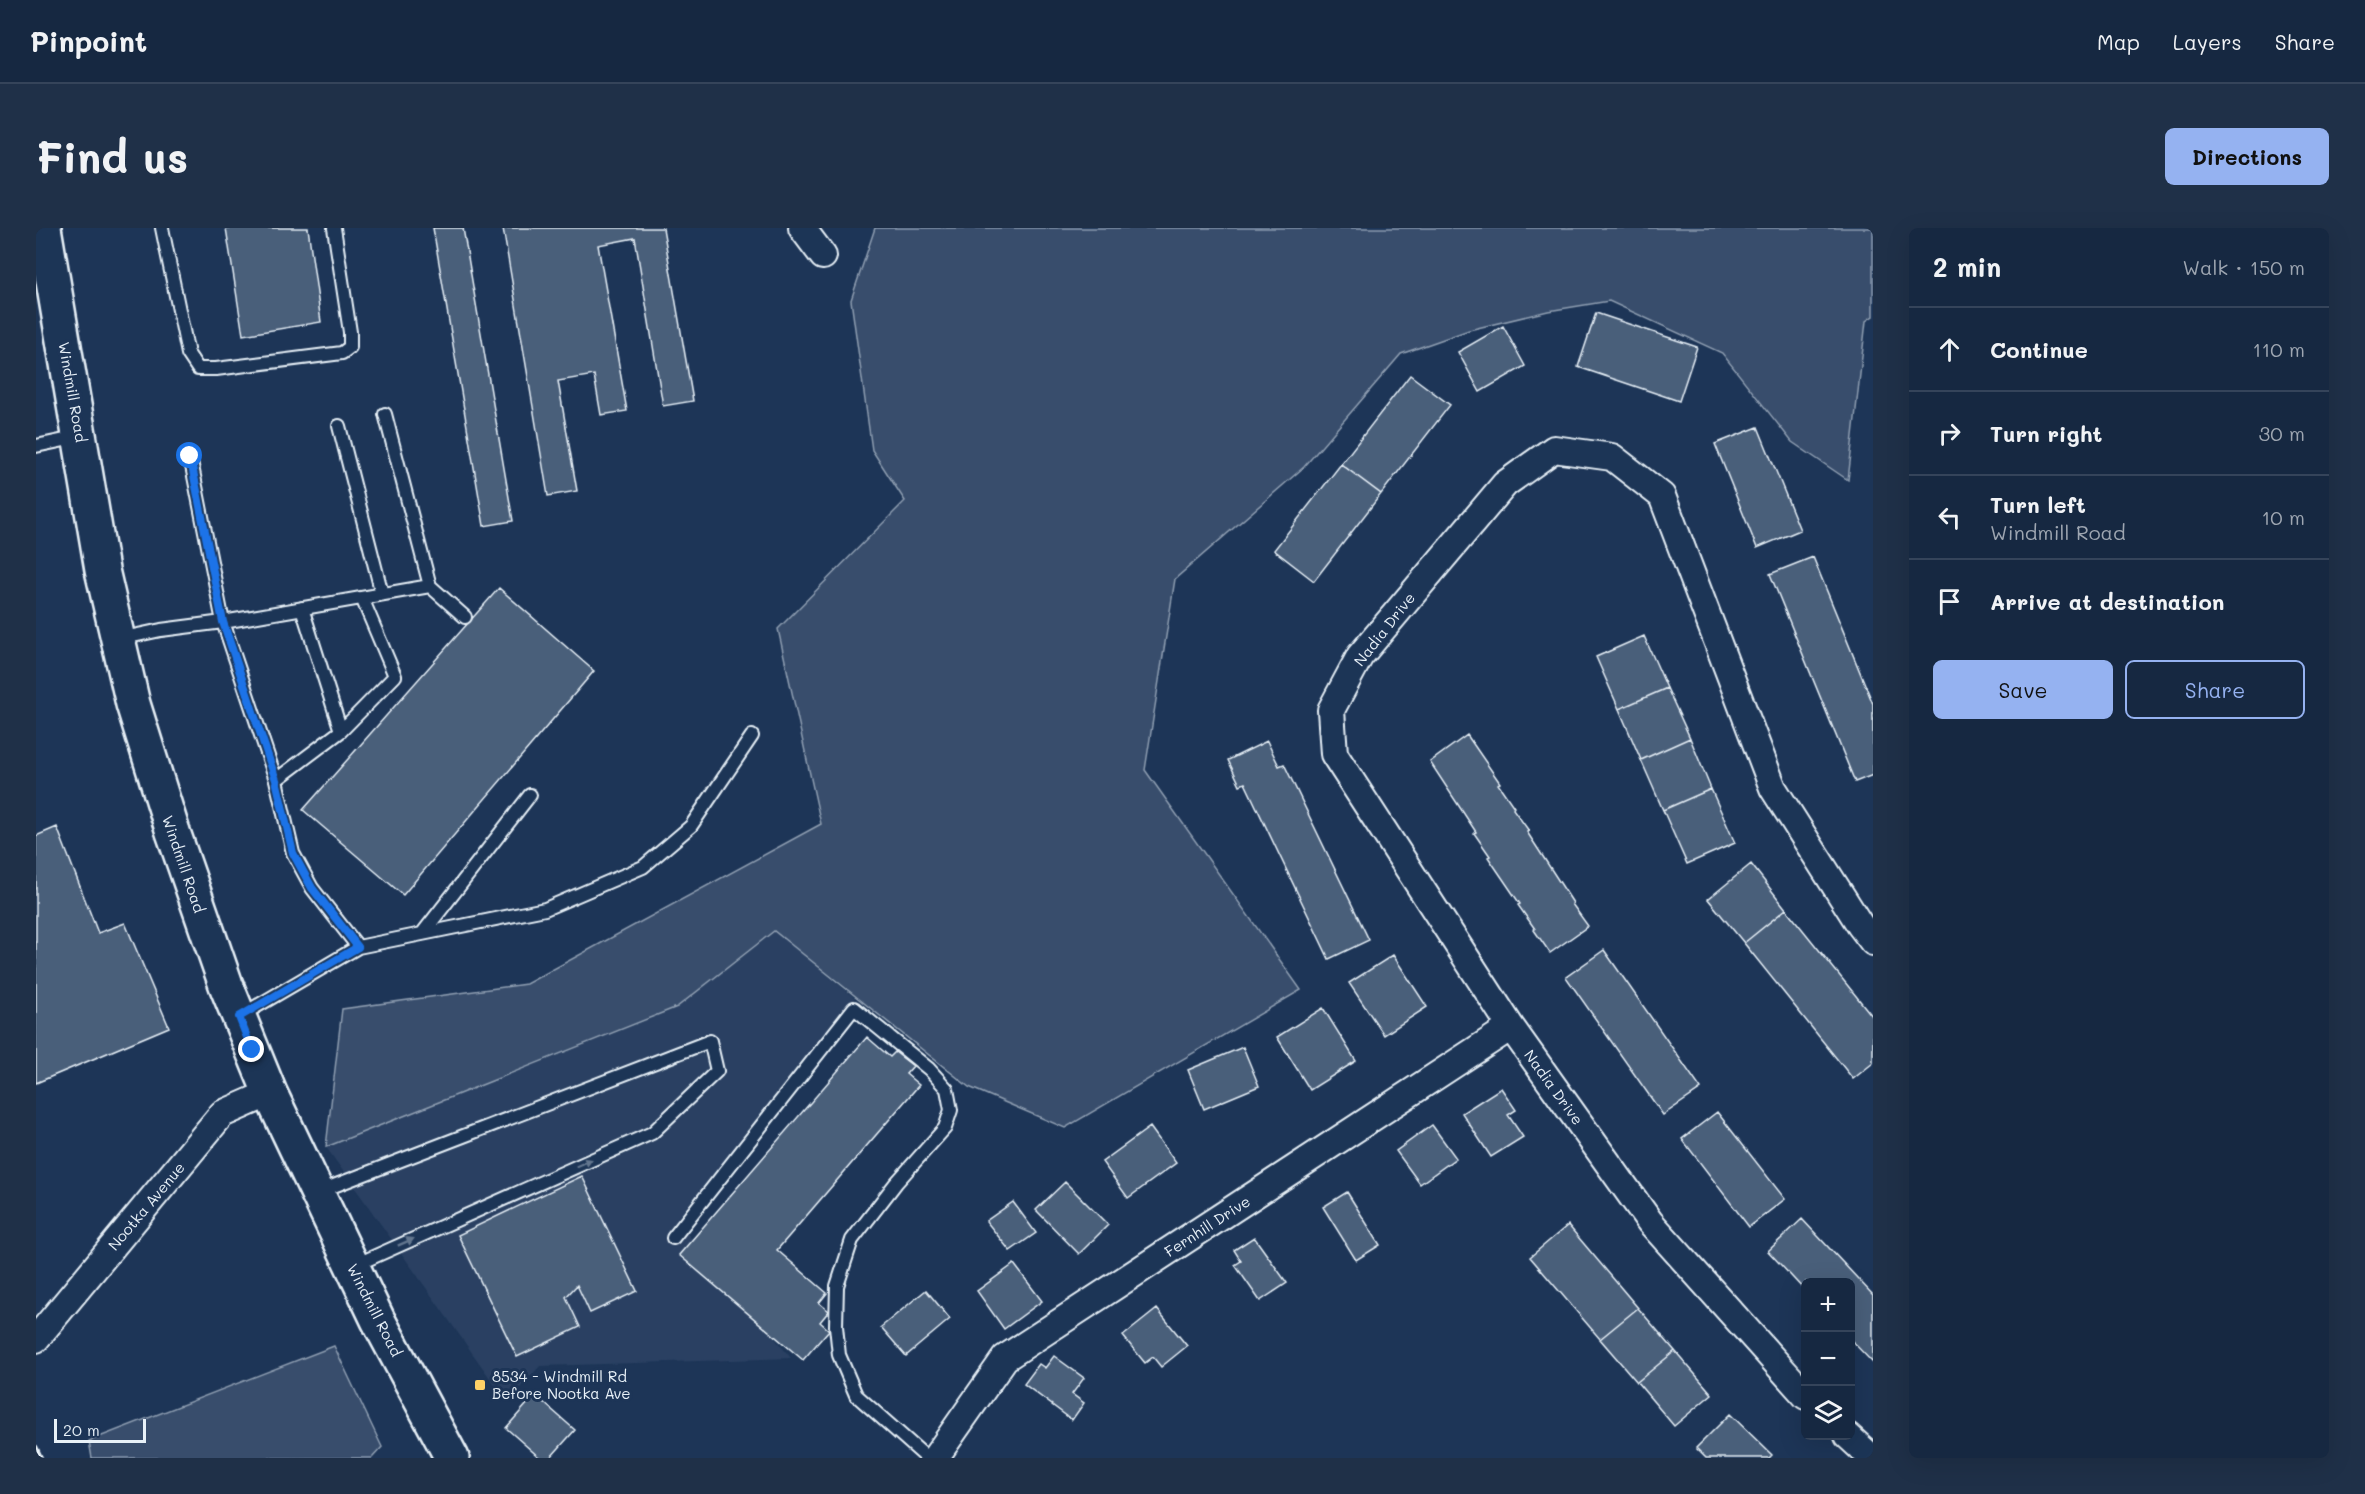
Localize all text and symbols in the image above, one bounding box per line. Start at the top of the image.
text: Pinpoint [30,23,147,59]
text: Map [2097,28,2140,55]
text: Layers [2173,28,2242,55]
text: Share [2275,28,2335,55]
button: Directions [2165,128,2329,185]
text: Find us [36,129,188,184]
text: 2 min [1933,250,2001,284]
text: Walk · 150 m [2183,254,2305,280]
icon: ahead [1933,333,1966,366]
text: Continue [1990,335,2088,364]
text: 110 m [2252,336,2305,362]
street label: Windmill Road [54,340,92,444]
icon: right [1933,417,1966,450]
text: Turn right [1990,419,2102,448]
text: 30 m [2259,420,2305,446]
route start [176,442,202,468]
text: Turn left [1990,490,2086,519]
icon: left [1933,501,1966,534]
text: 10 m [2261,504,2305,530]
text: Windmill Road [1990,519,2126,545]
icon: arrive [1933,585,1966,618]
text: Arrive at destination [1990,587,2225,616]
street label: Nadia Drive [1349,588,1419,670]
button: Save [1933,660,2113,719]
button: Share [2125,660,2305,719]
street label: Windmill Road [158,813,210,915]
route end [238,1036,264,1062]
street label: Nadia Drive [1520,1045,1588,1129]
street label: Nootka Avenue [103,1158,189,1254]
one-way arrow [576,1158,594,1168]
street label: Fernhill Drive [1160,1191,1254,1261]
one-way arrow [397,1237,415,1247]
street label: Windmill Road [343,1260,407,1360]
map controls [1801,1278,1855,1440]
button: + [1801,1278,1855,1332]
button: − [1801,1332,1855,1386]
place label: 8534 - Windmill Rd Before Nootka Ave [492,1366,631,1403]
marker: 8534 - Windmill Rd Before Nootka Ave [473,1378,487,1392]
button: layers [1801,1386,1855,1440]
scale bar [54,1416,146,1444]
text: 20 m [63,1419,100,1440]

